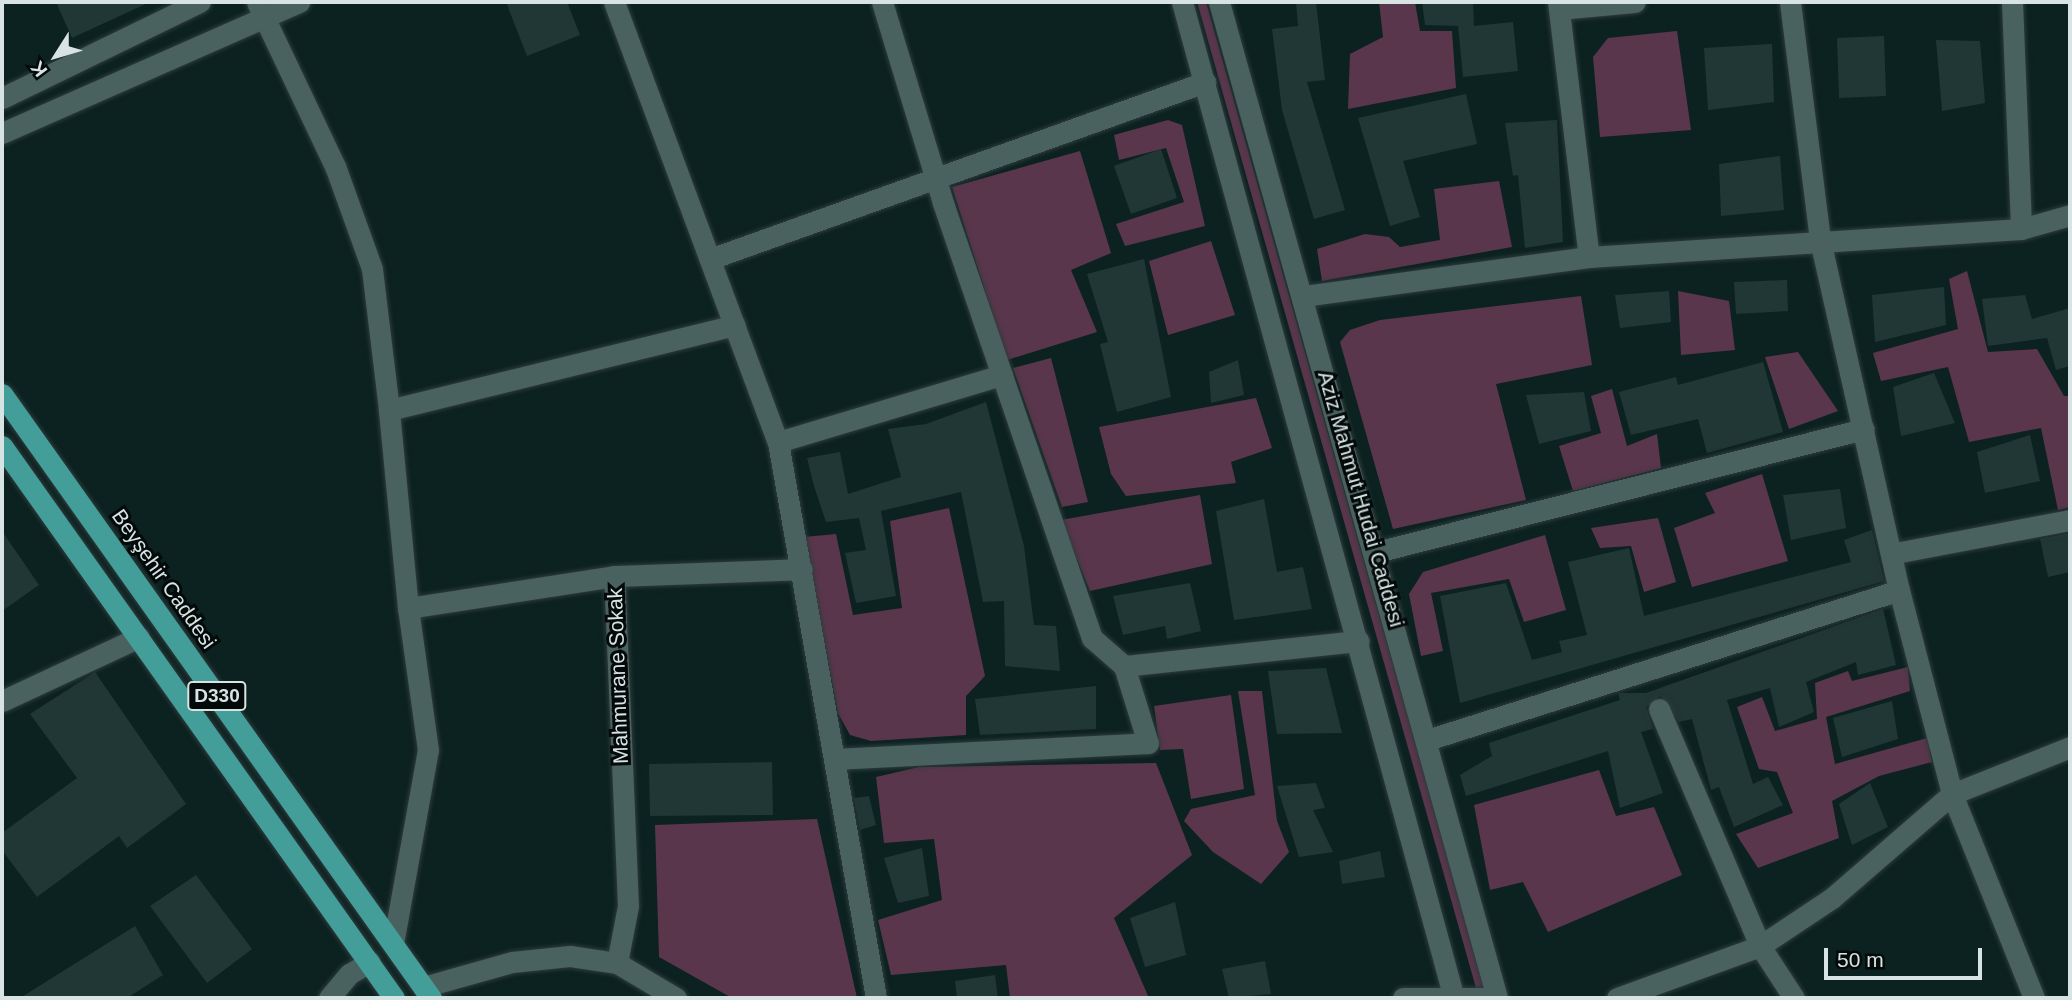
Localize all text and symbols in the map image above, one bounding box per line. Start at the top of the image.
north arrow [21,21,91,91]
text: K [26,57,51,81]
street label: Aziz Mahmut Hudai Caddesi [1312,368,1410,630]
street label: Beyşehir Caddesi [106,504,222,654]
street label: Mahmurane Sokak [602,587,634,765]
road number: D330 [187,680,247,712]
scale bar [1827,934,1984,978]
text: 50 m [1837,948,1884,971]

